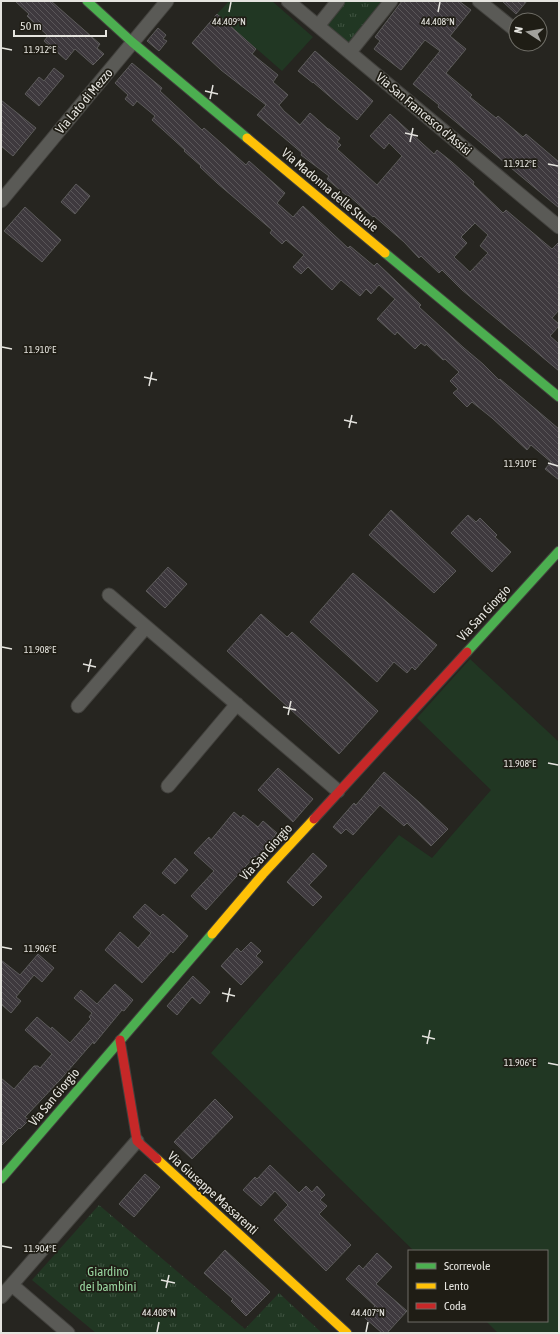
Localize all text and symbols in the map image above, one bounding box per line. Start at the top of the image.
scale bar [14,12,106,38]
north arrow [508,12,548,52]
text: 44.409°N [212,16,246,27]
text: 44.408°N [421,16,455,27]
text: 50 m [20,19,42,33]
text: N [512,25,525,34]
text: 11.912°E [24,44,57,55]
street label: Via Lato di Mezzo [52,65,116,137]
street label: Via San Francesco d'Assisi [373,70,475,158]
street label: Via Madonna delle Stuoie [279,145,381,235]
text: 11.912°E [504,158,537,169]
text: 11.910°E [24,344,57,355]
text: 11.910°E [504,458,537,469]
street label: Via San Giorgio [454,582,514,644]
text: 11.908°E [24,644,57,655]
text: 11.908°E [504,758,537,769]
street label: Via San Giorgio [237,821,295,883]
text: 11.906°E [24,943,57,954]
text: 11.906°E [504,1057,537,1068]
street label: Via San Giorgio [25,1065,83,1129]
street label: Via Giuseppe Massarenti [165,1148,261,1238]
text: 11.904°E [24,1243,57,1254]
legend [408,1250,548,1322]
text: Scorrevole [444,1259,491,1273]
park label: Giardino dei bambini [80,1264,136,1294]
text: Lento [444,1279,469,1293]
text: Coda [444,1299,466,1313]
text: 44.408°N [142,1307,176,1318]
text: 44.407°N [351,1307,385,1318]

